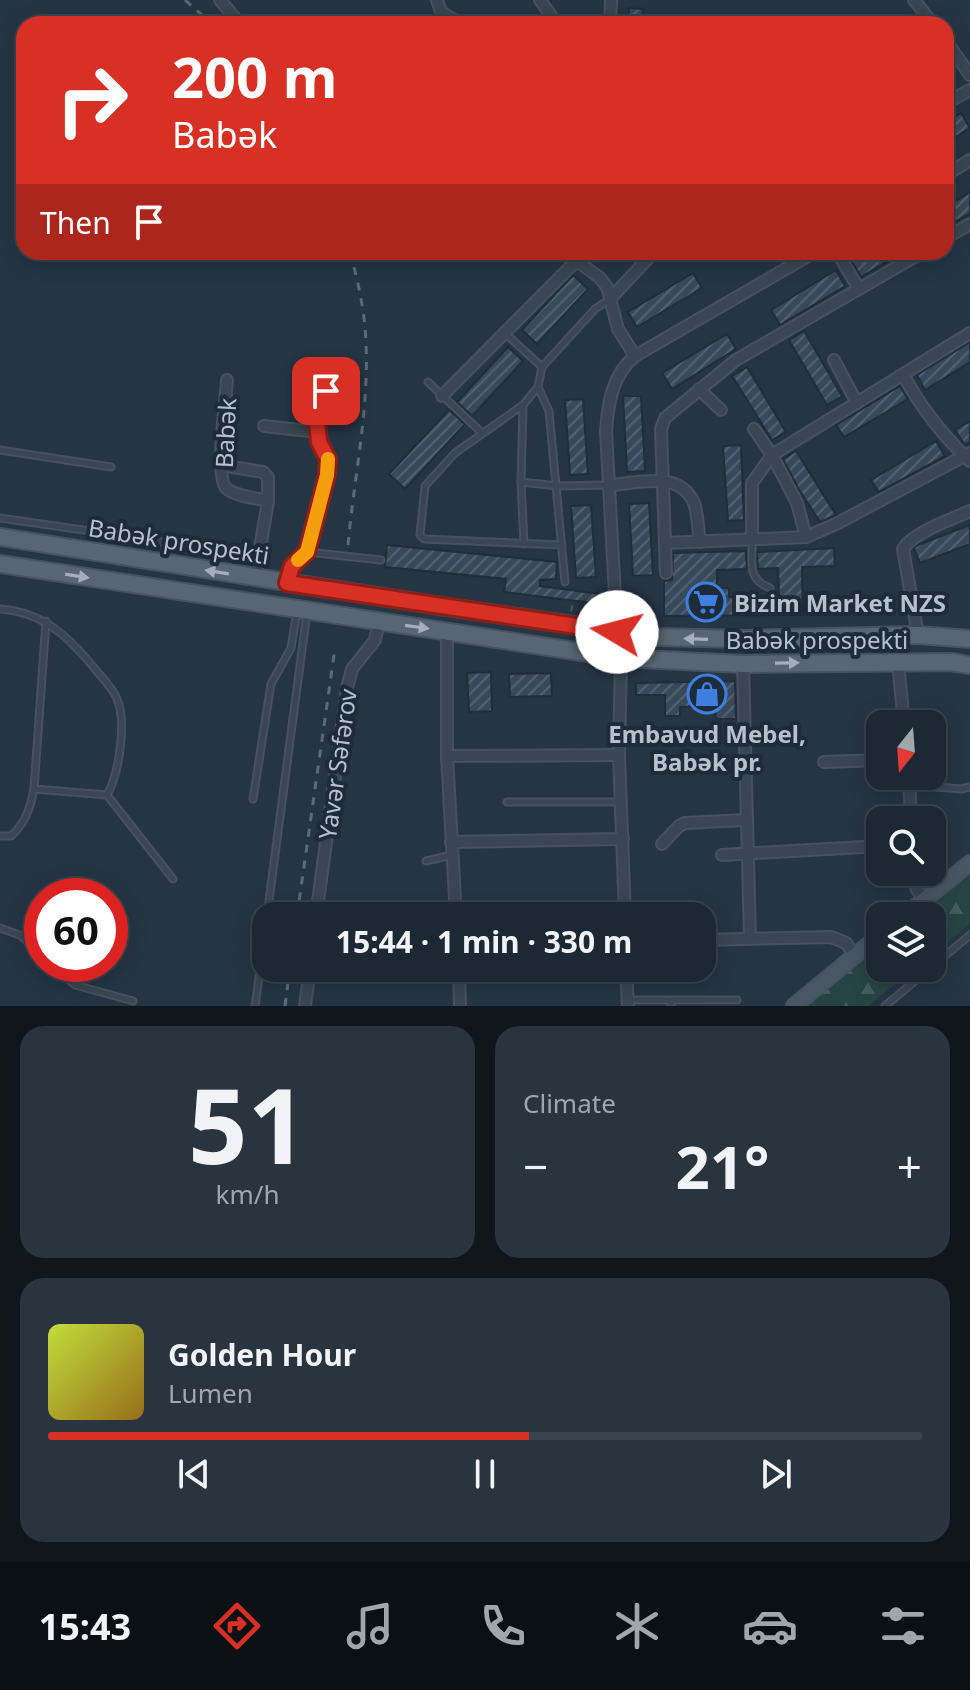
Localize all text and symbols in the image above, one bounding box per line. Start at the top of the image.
text: 200 m [172,38,337,114]
icon: right [40,48,144,152]
text: Babək [172,110,277,159]
icon: arrive [127,200,171,244]
text: Then [40,202,111,243]
pin [292,357,360,425]
icon: arrive [304,369,348,413]
street label: Babək [207,397,243,469]
street label: Babək prospekti [86,510,272,572]
one-way arrow [204,565,229,577]
one-way arrow [65,570,90,583]
supermarket icon: Bizim Market NZS [685,581,727,623]
place label: Bizim Market NZS [734,586,946,619]
position arrow [575,590,659,674]
one-way arrow [405,621,430,634]
street label: Babək prospekti [726,623,908,656]
one-way arrow [683,632,708,645]
one-way arrow [775,657,800,669]
shop icon: Embavud Mebel, Babək pr. [686,673,728,715]
street label: Yavər Səfərov [310,686,364,842]
north arrow [866,710,946,790]
map controls [866,710,946,982]
place label: Embavud Mebel, Babək pr. [608,717,806,778]
button: search [866,806,946,886]
speed limit sign: 60 [24,878,128,982]
button: layers [866,902,946,982]
text: 15:44 · 1 min · 330 m [336,921,632,962]
text: 51 [188,1053,307,1194]
text: Climate [523,1085,616,1121]
text: 21° [675,1125,770,1207]
text: − [523,1136,548,1196]
text: + [897,1136,922,1196]
text: km/h [216,1176,279,1212]
text: Golden Hour [168,1334,356,1375]
text: Lumen [168,1375,253,1411]
icon: previous [172,1452,216,1496]
icon: pause [463,1452,507,1496]
icon: next [754,1452,798,1496]
icon: directions [209,1598,265,1654]
icon: music [342,1598,398,1654]
icon: phone [475,1598,531,1654]
icon: climate [609,1598,665,1654]
icon: car [742,1598,798,1654]
icon: filters [875,1598,931,1654]
text: 15:43 [39,1602,131,1651]

